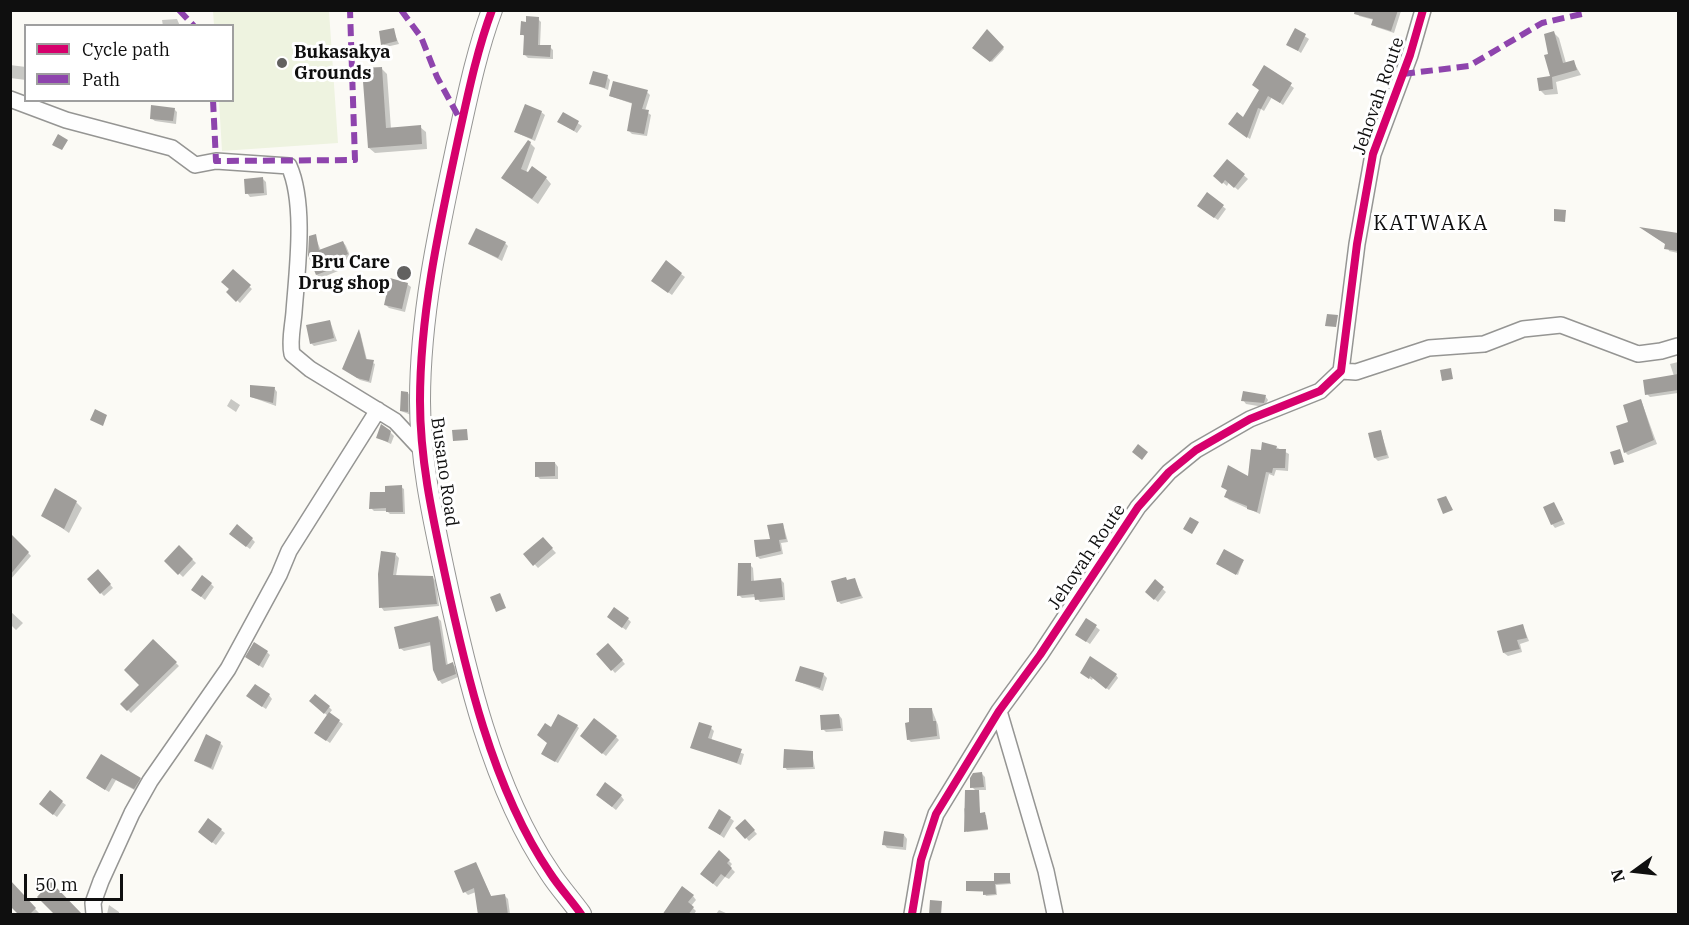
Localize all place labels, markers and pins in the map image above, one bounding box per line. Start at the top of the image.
place label: Bukasakya Grounds [294,42,390,84]
marker: Bukasakya Grounds [275,56,289,70]
place label: Bru Care Drug shop [298,252,390,294]
marker: Bru Care Drug shop [395,264,413,282]

